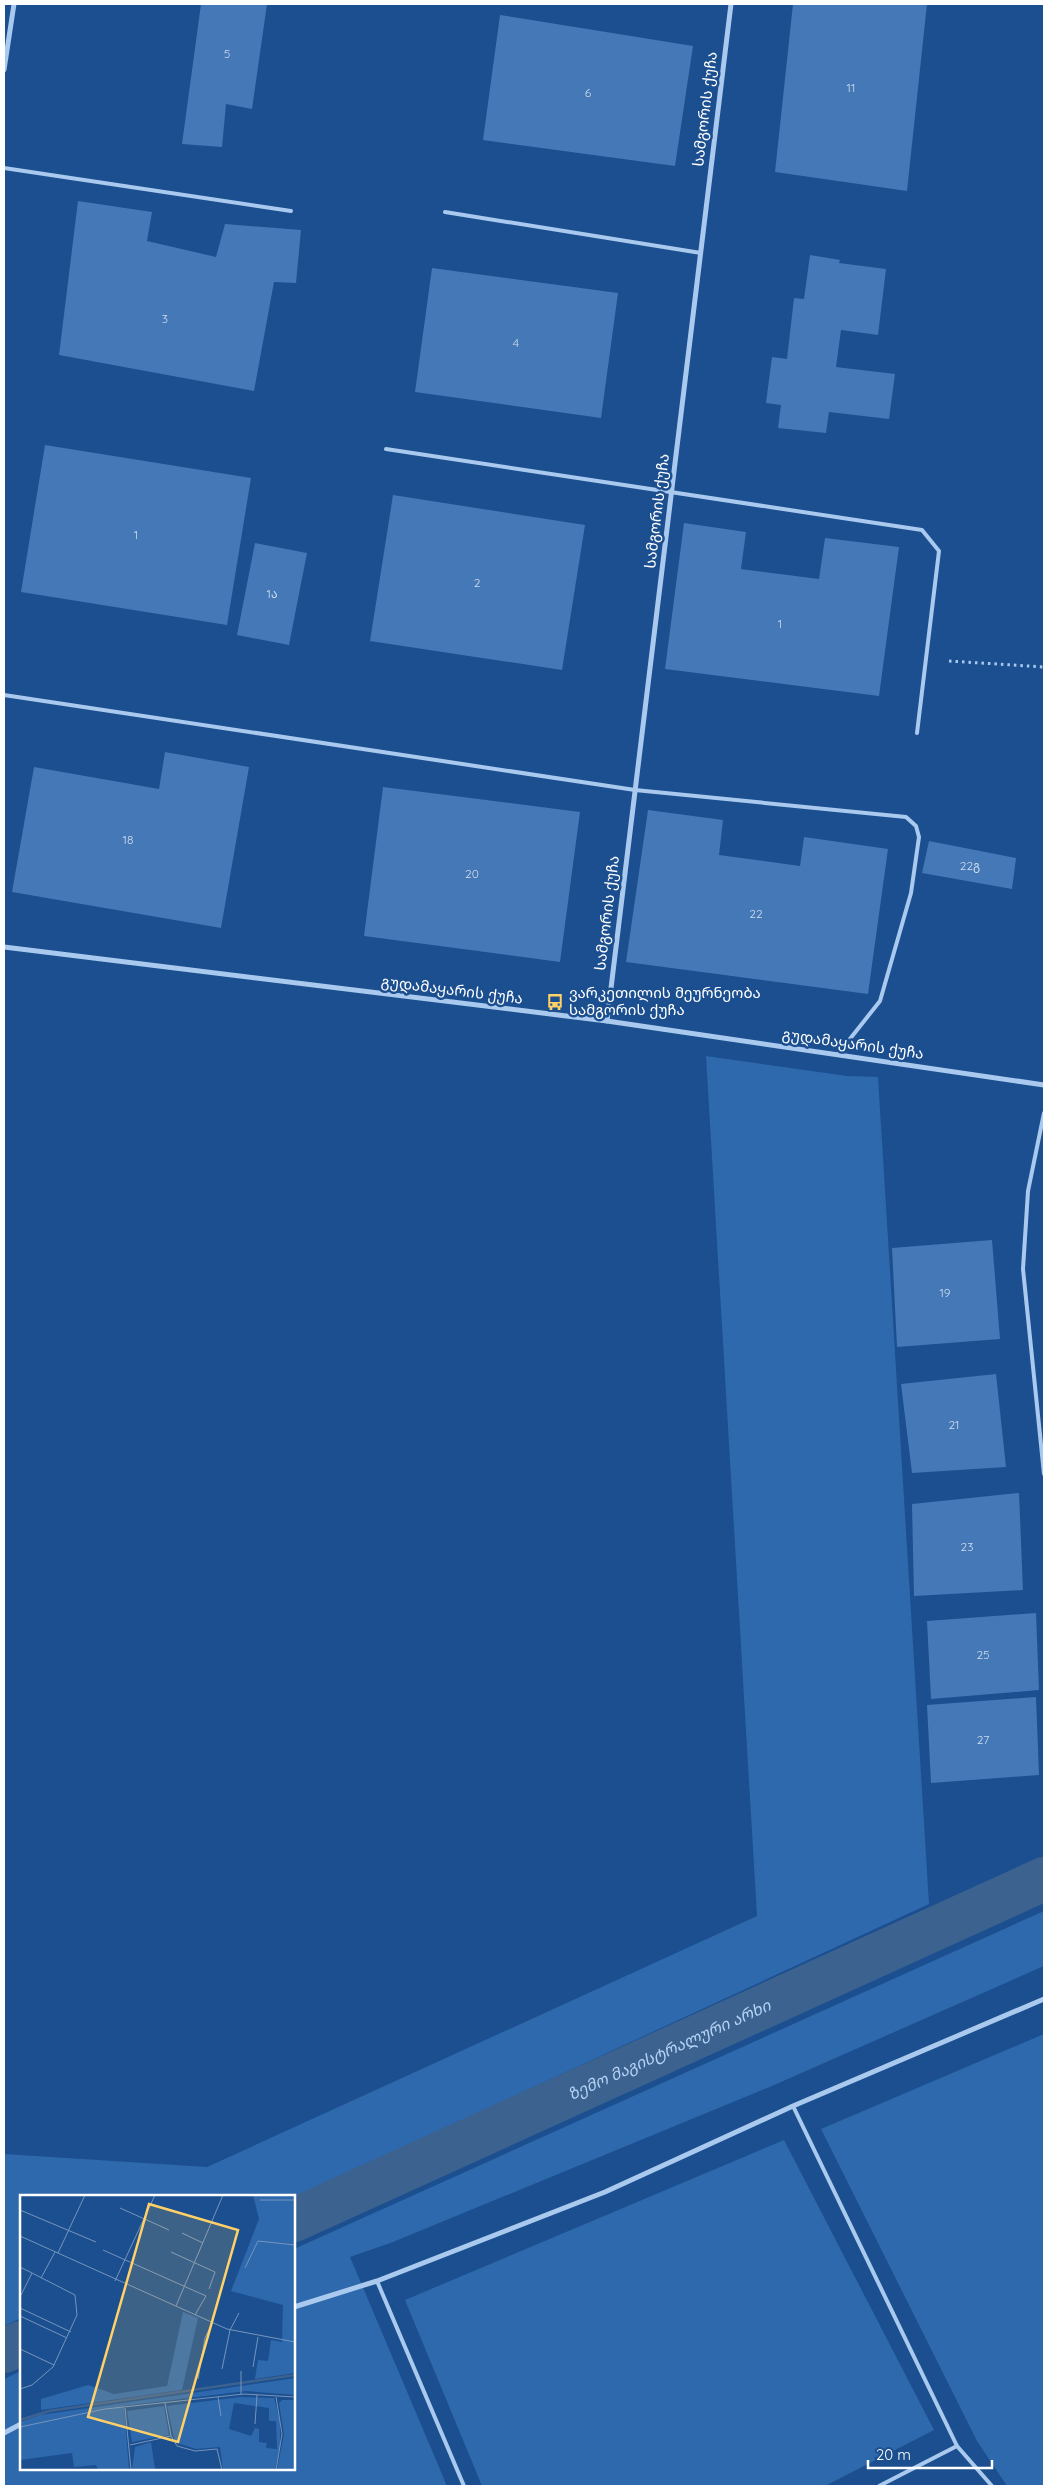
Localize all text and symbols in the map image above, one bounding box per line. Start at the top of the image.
house number: 5 [224,46,230,61]
street label: სამგორის ქუჩა [688,50,721,167]
house number: 11 [847,80,855,95]
house number: 6 [585,85,592,100]
house number: 3 [162,311,168,326]
house number: 4 [513,335,519,350]
street label: სამგორის ქუჩა [640,452,673,569]
house number: 1 [134,527,138,542]
house number: 2 [474,575,481,590]
house number: 1ა [266,586,278,601]
house number: 1 [778,616,782,631]
house number: 18 [123,832,133,847]
street label: სამგორის ქუჩა [590,854,623,971]
house number: 22გ [960,858,980,873]
house number: 20 [465,866,479,881]
house number: 22 [749,906,763,921]
street label: გუდამაყარის ქუჩა [380,971,524,1008]
place label: ვარკეთილის მეურნეობა სამგორის ქუჩა [569,983,761,1019]
bus stop icon: ვარკეთილის მეურნეობა სამგორის ქუჩა [545,992,565,1012]
street label: გუდამაყარის ქუჩა [781,1024,925,1063]
house number: 19 [939,1285,951,1300]
house number: 21 [948,1417,960,1432]
house number: 23 [961,1539,973,1554]
house number: 25 [976,1647,990,1662]
house number: 27 [977,1732,989,1747]
water label: ზემო მაგისტრალური არხი [565,1994,774,2104]
inset map [20,2195,295,2470]
scale bar [868,2438,992,2470]
text: 20 m [876,2445,911,2464]

